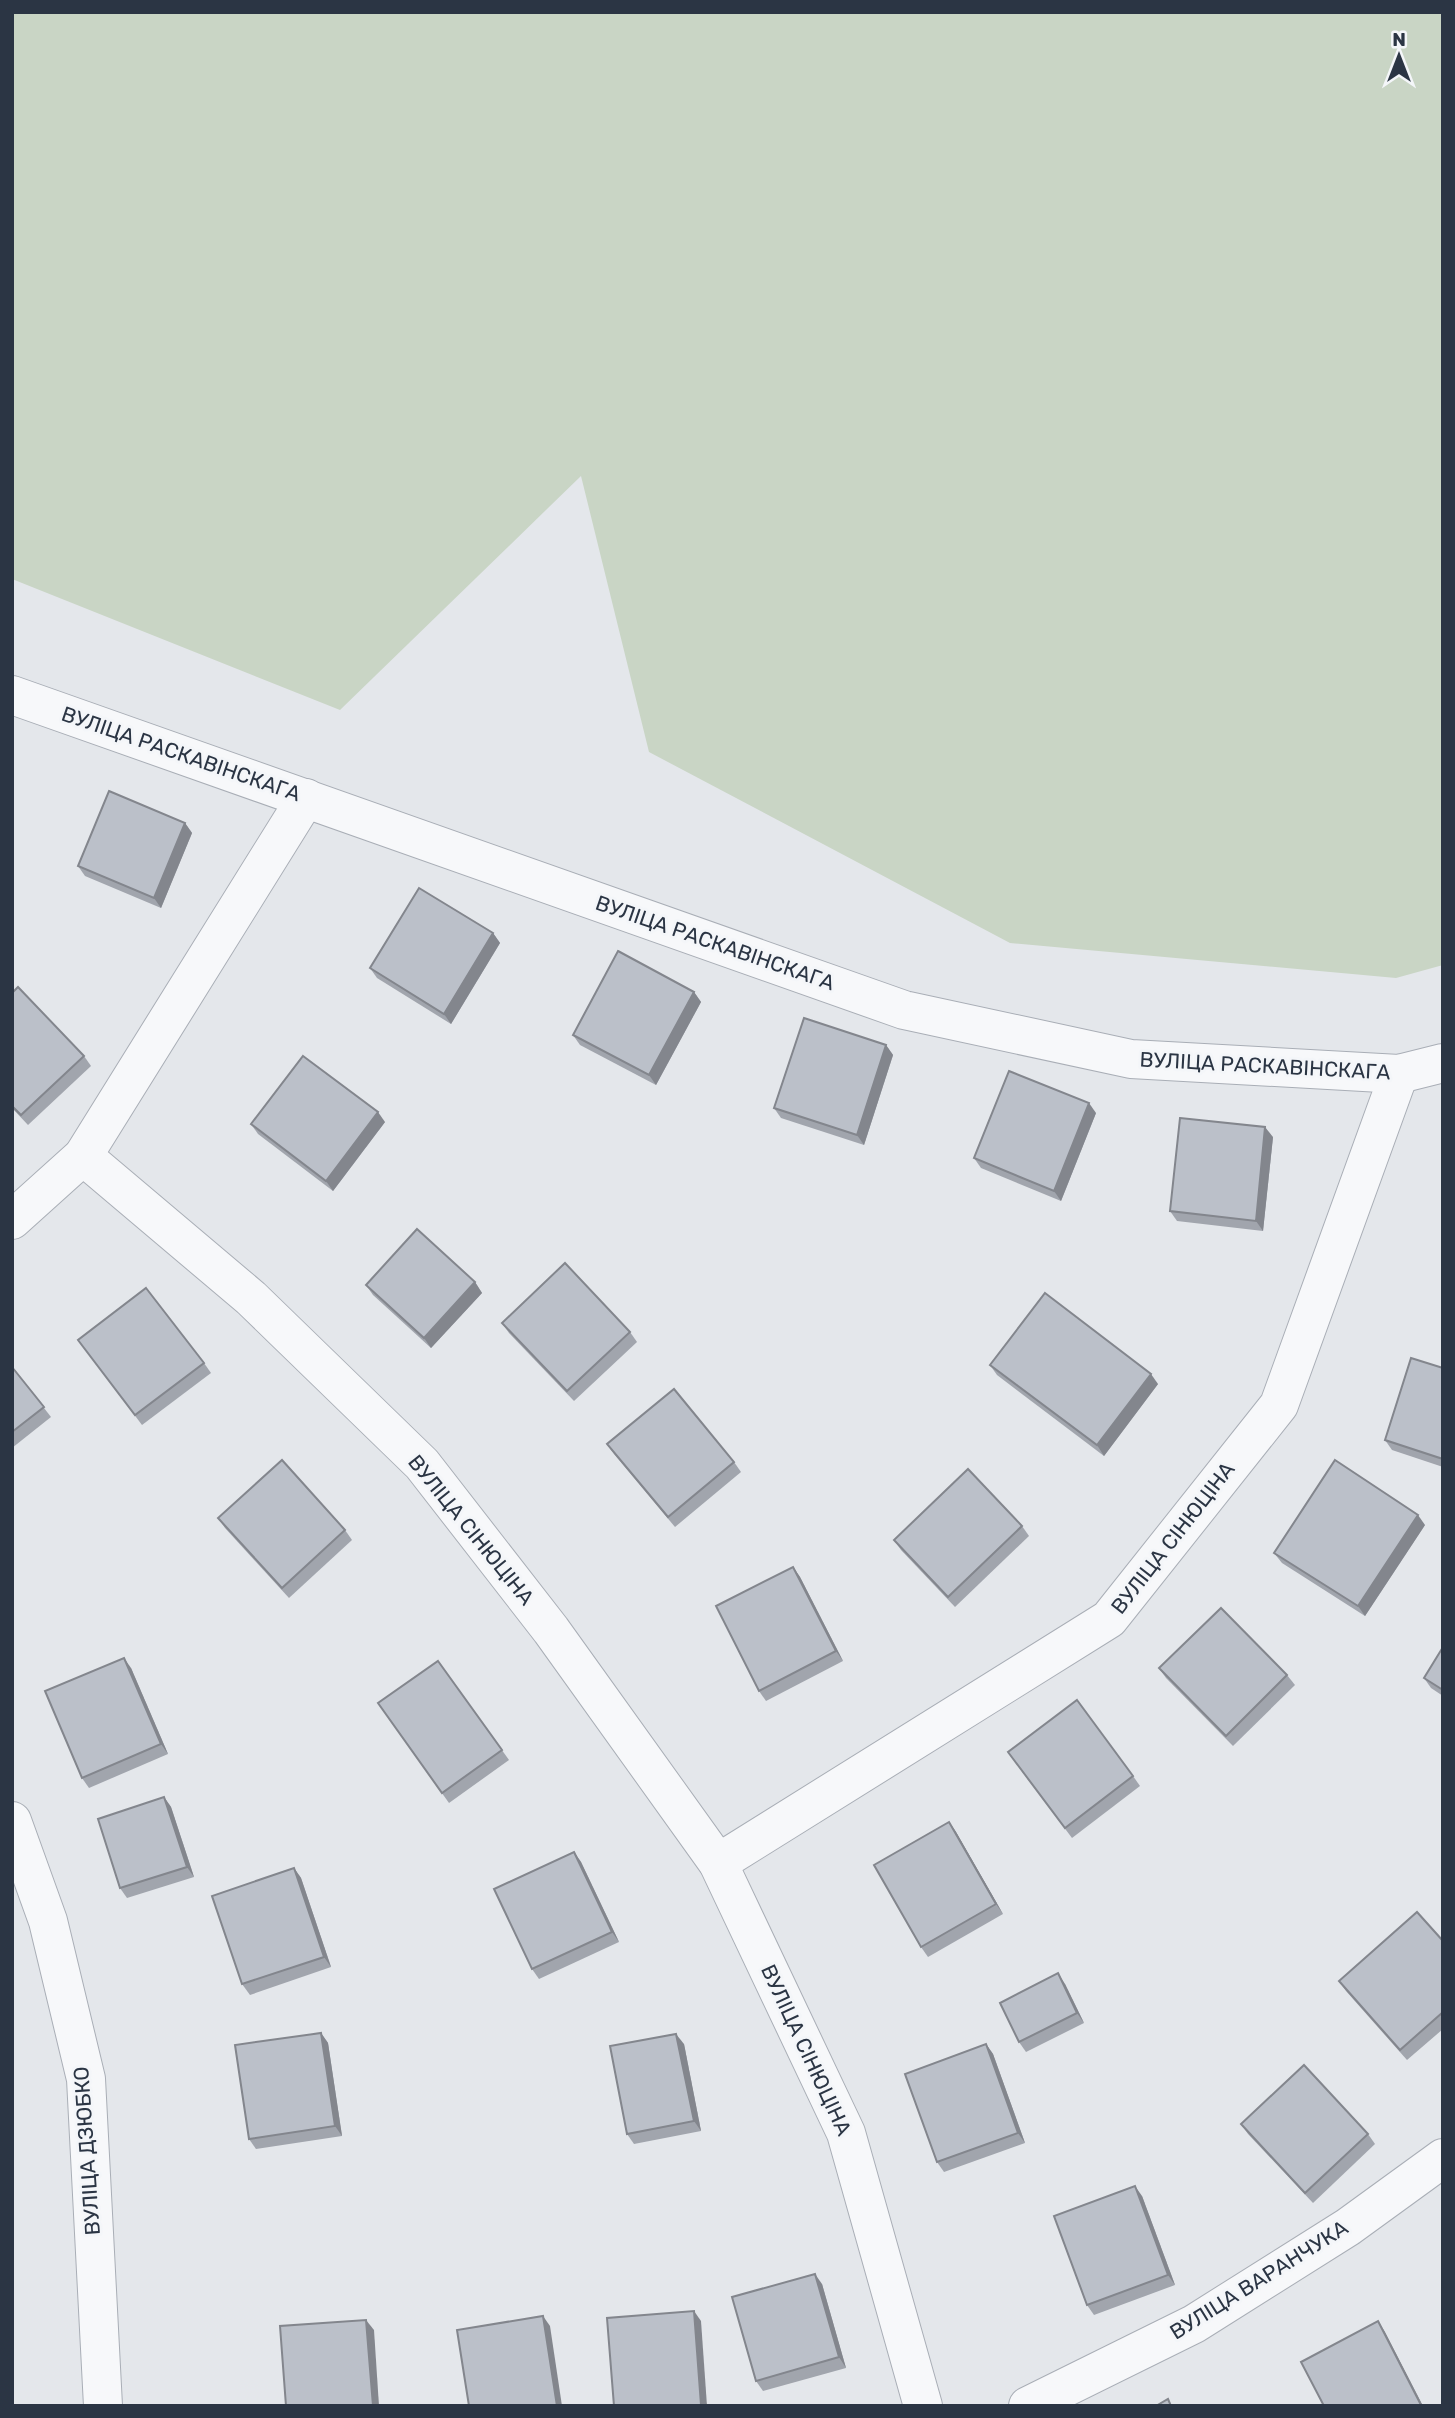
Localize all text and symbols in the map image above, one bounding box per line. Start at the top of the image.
north arrow [1364,21,1434,91]
text: N [1392,28,1406,51]
street label: ВУЛІЦА РАСКАВІНСКАГА [58,701,304,806]
street label: ВУЛІЦА РАСКАВІНСКАГА [592,890,838,995]
street label: ВУЛІЦА РАСКАВІНСКАГА [1139,1046,1391,1085]
street label: ВУЛІЦА СІНЮЦІНА [403,1450,540,1610]
street label: ВУЛІЦА СІНЮЦІНА [1106,1457,1240,1619]
street label: ВУЛІЦА СІНЮЦІНА [756,1960,857,2139]
street label: ВУЛІЦА ДЗЮБКО [68,2066,105,2236]
street label: ВУЛІЦА ВАРАНЧУКА [1165,2215,1352,2345]

